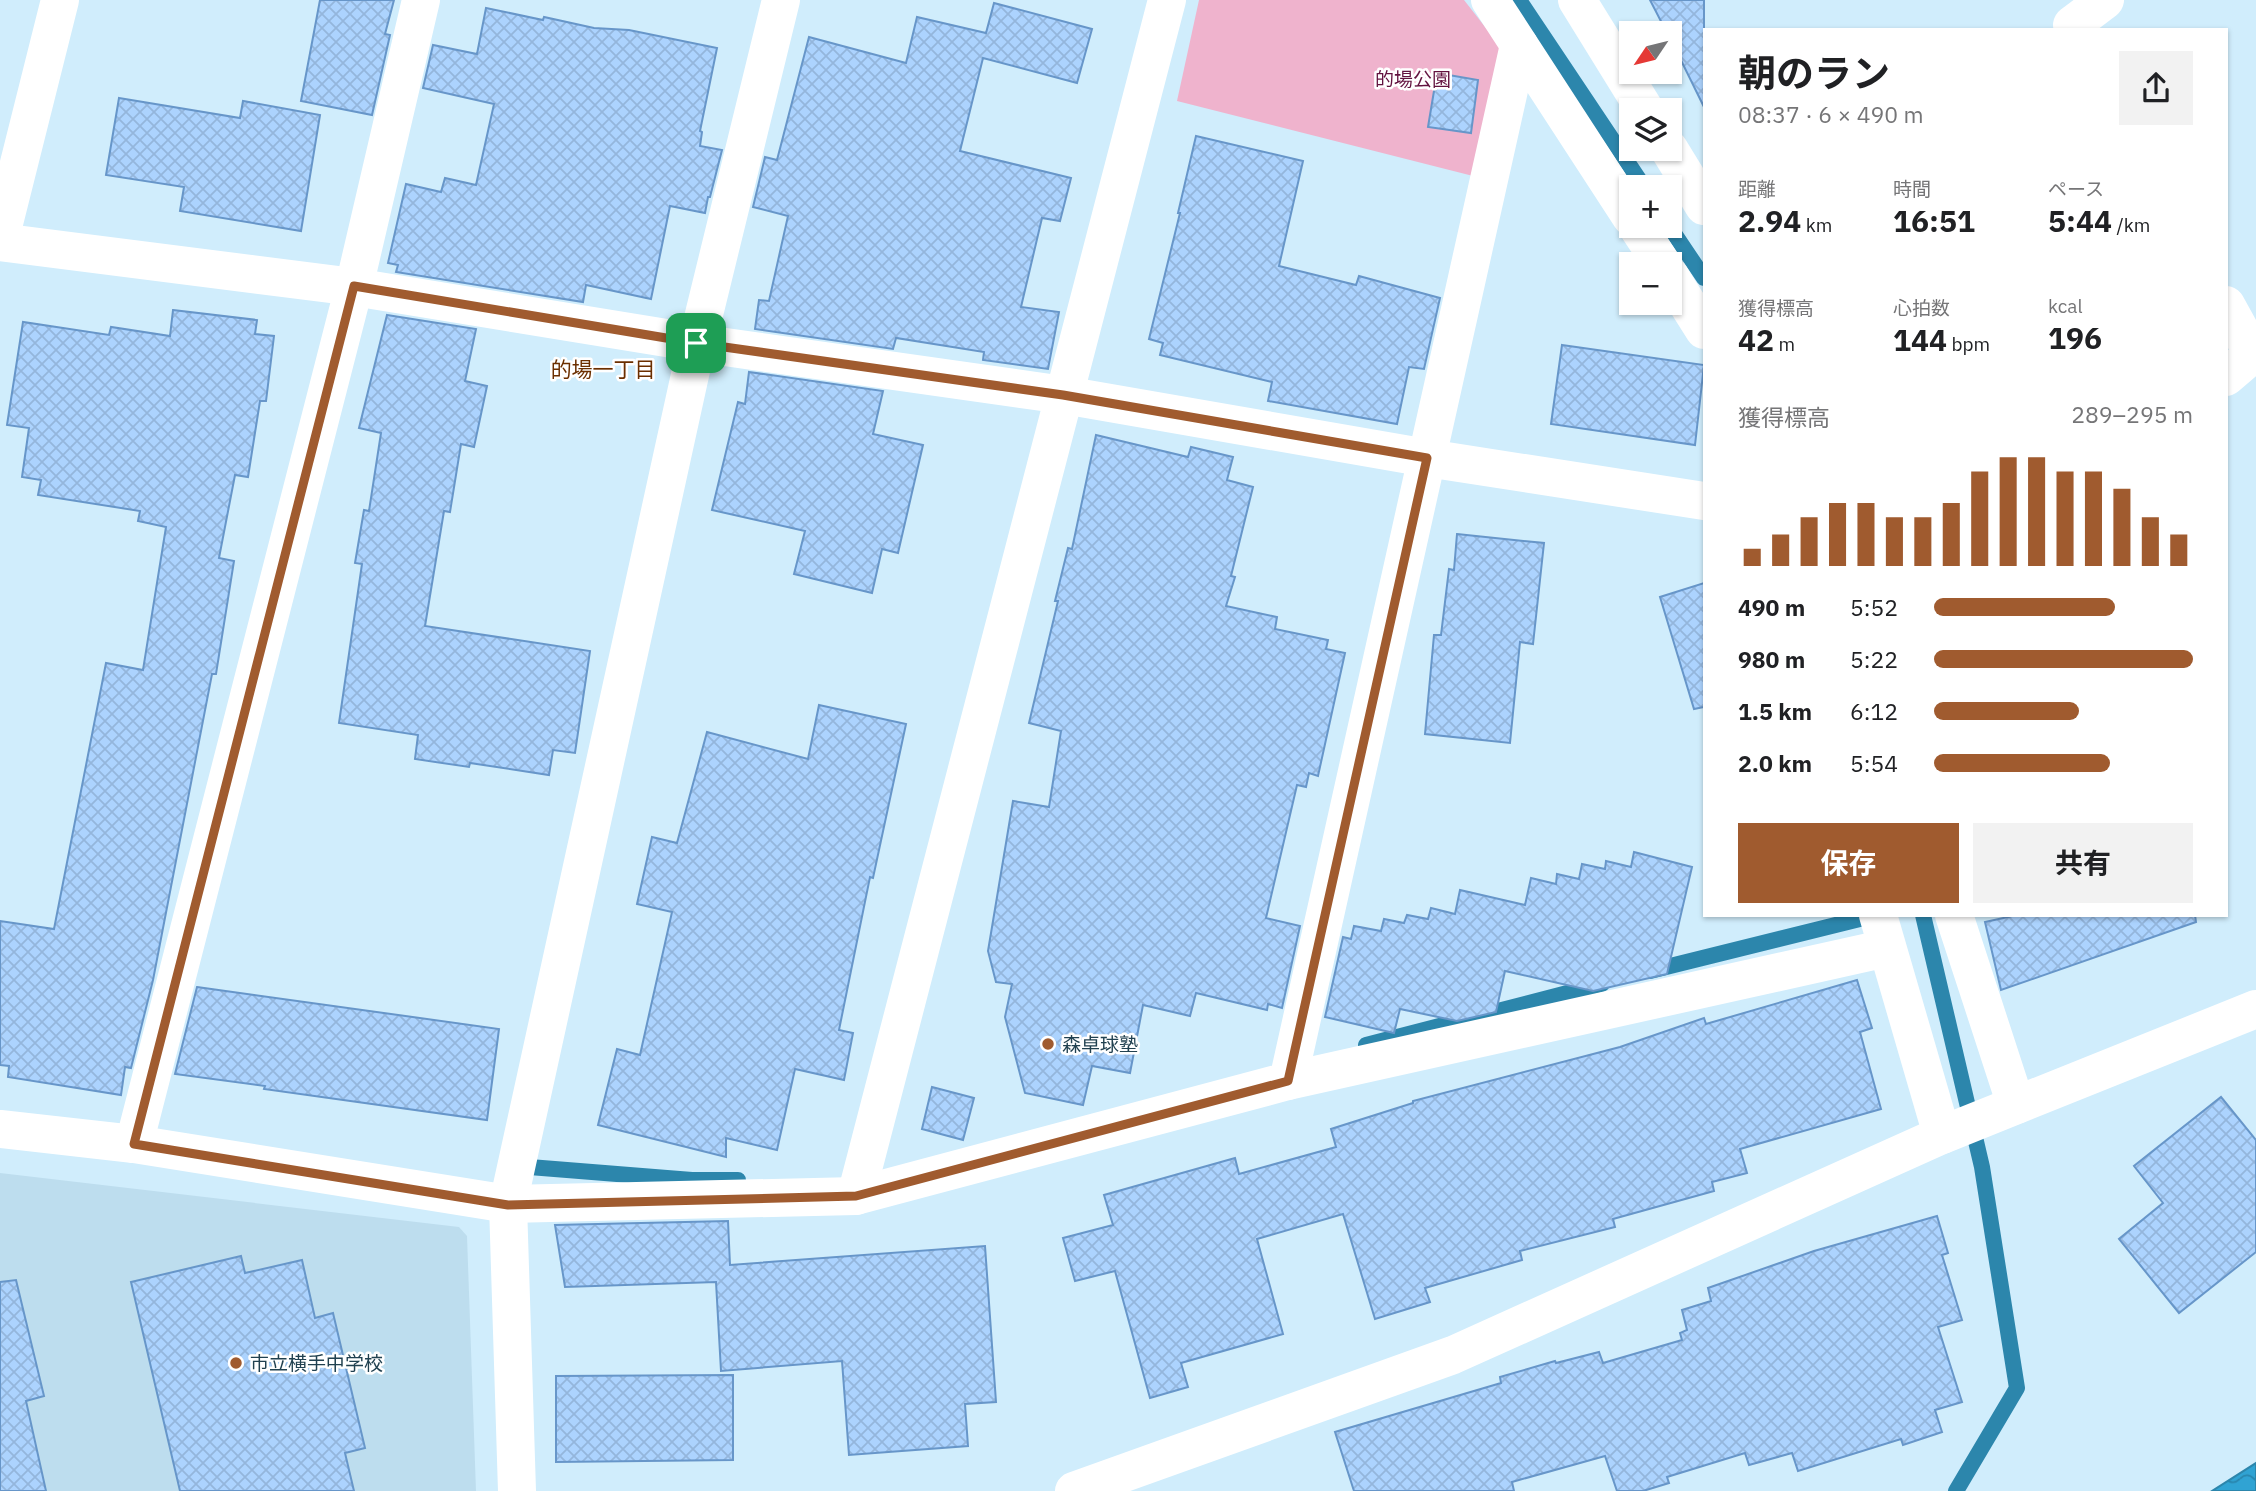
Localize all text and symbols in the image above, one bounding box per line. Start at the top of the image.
north arrow [1619,21,1682,84]
map controls [1619,21,1682,315]
text: 朝のラン [1738,48,1890,97]
button: share [2119,51,2193,125]
park label: 的場公園 [1375,67,1451,91]
button: layers [1619,98,1682,161]
text: 08:37 · 6 × 490 m [1738,99,1924,129]
button: + [1619,175,1682,238]
text: 距離 [1738,177,1776,201]
text: 時間 [1893,177,1931,201]
text: ペース [2048,177,2104,201]
text: 2.94 [1738,201,1801,240]
text: 16:51 [1893,201,1975,240]
text: 5:44 [2048,201,2112,240]
text: km [1801,213,1832,237]
text: /km [2112,213,2150,237]
button: − [1619,252,1682,315]
text: kcal [2048,294,2083,318]
text: 獲得標高 [1738,296,1814,320]
text: 心拍数 [1893,296,1950,320]
pin [666,313,726,373]
text: 196 [2048,318,2102,357]
text: 42 [1738,320,1774,359]
text: 144 [1893,320,1947,359]
icon: arrive [677,324,715,362]
text: m [1774,332,1795,356]
text: bpm [1947,332,1990,356]
district label: 的場一丁目 [551,355,656,383]
text: 289–295 m [2071,399,2193,429]
text: 獲得標高 [1738,402,1830,432]
text: 490 m [1738,592,1805,622]
text: 5:52 [1850,592,1898,622]
text: 980 m [1738,644,1805,674]
text: 5:22 [1850,644,1898,674]
text: 1.5 km [1738,696,1812,726]
text: 6:12 [1850,696,1898,726]
text: 2.0 km [1738,748,1812,778]
text: 5:54 [1850,748,1898,778]
button: 保存 [1738,823,1959,903]
button: 共有 [1973,823,2193,903]
place label: 森卓球塾 [1062,1032,1138,1056]
marker: 森卓球塾 [1040,1036,1056,1052]
place label: 市立横手中学校 [250,1351,383,1375]
marker: 市立横手中学校 [228,1355,244,1371]

